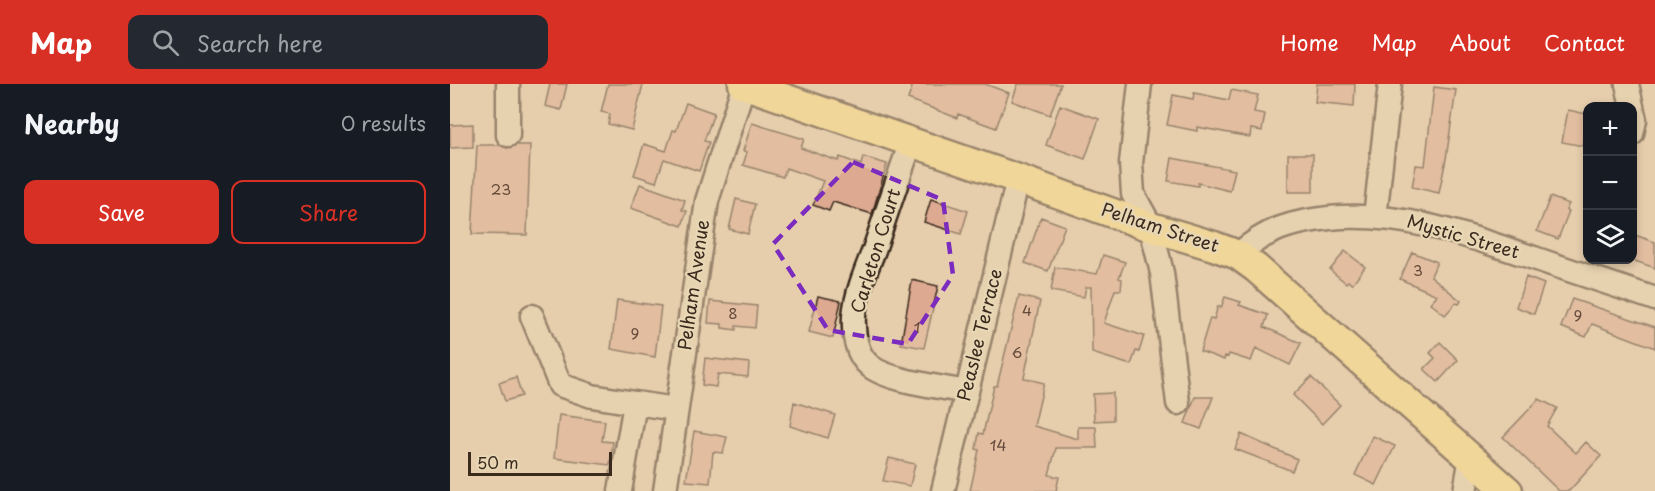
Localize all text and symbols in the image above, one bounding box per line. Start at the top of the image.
search box [128,15,548,69]
text: Map [30,21,92,64]
icon: search [149,26,182,59]
text: Search here [197,26,323,59]
text: Home [1280,26,1339,58]
text: Map [1372,26,1417,58]
text: About [1450,26,1511,58]
text: Contact [1544,26,1625,58]
map controls [1583,102,1637,264]
button: + [1583,102,1637,156]
text: Nearby [24,104,119,143]
text: 0 results [341,108,426,138]
button: − [1583,156,1637,210]
house number: 23 [491,177,511,200]
button: Save [24,180,219,244]
button: Share [231,180,426,244]
street label: Carleton Court [843,185,906,316]
street label: Pelham Street [1098,195,1223,258]
street label: Mystic Street [1404,207,1523,265]
button: layers [1583,210,1637,264]
street label: Pelham Avenue [670,218,715,352]
house number: 3 [1413,258,1423,281]
street label: Peaslee Terrace [949,266,1008,404]
house number: 4 [1022,298,1032,321]
house number: 8 [728,301,738,324]
house number: 9 [1574,303,1582,326]
house number: 1 [914,315,920,338]
house number: 9 [631,321,639,344]
house number: 6 [1012,340,1022,363]
house number: 14 [990,433,1006,456]
scale bar [468,449,612,476]
text: 50 m [477,450,518,474]

